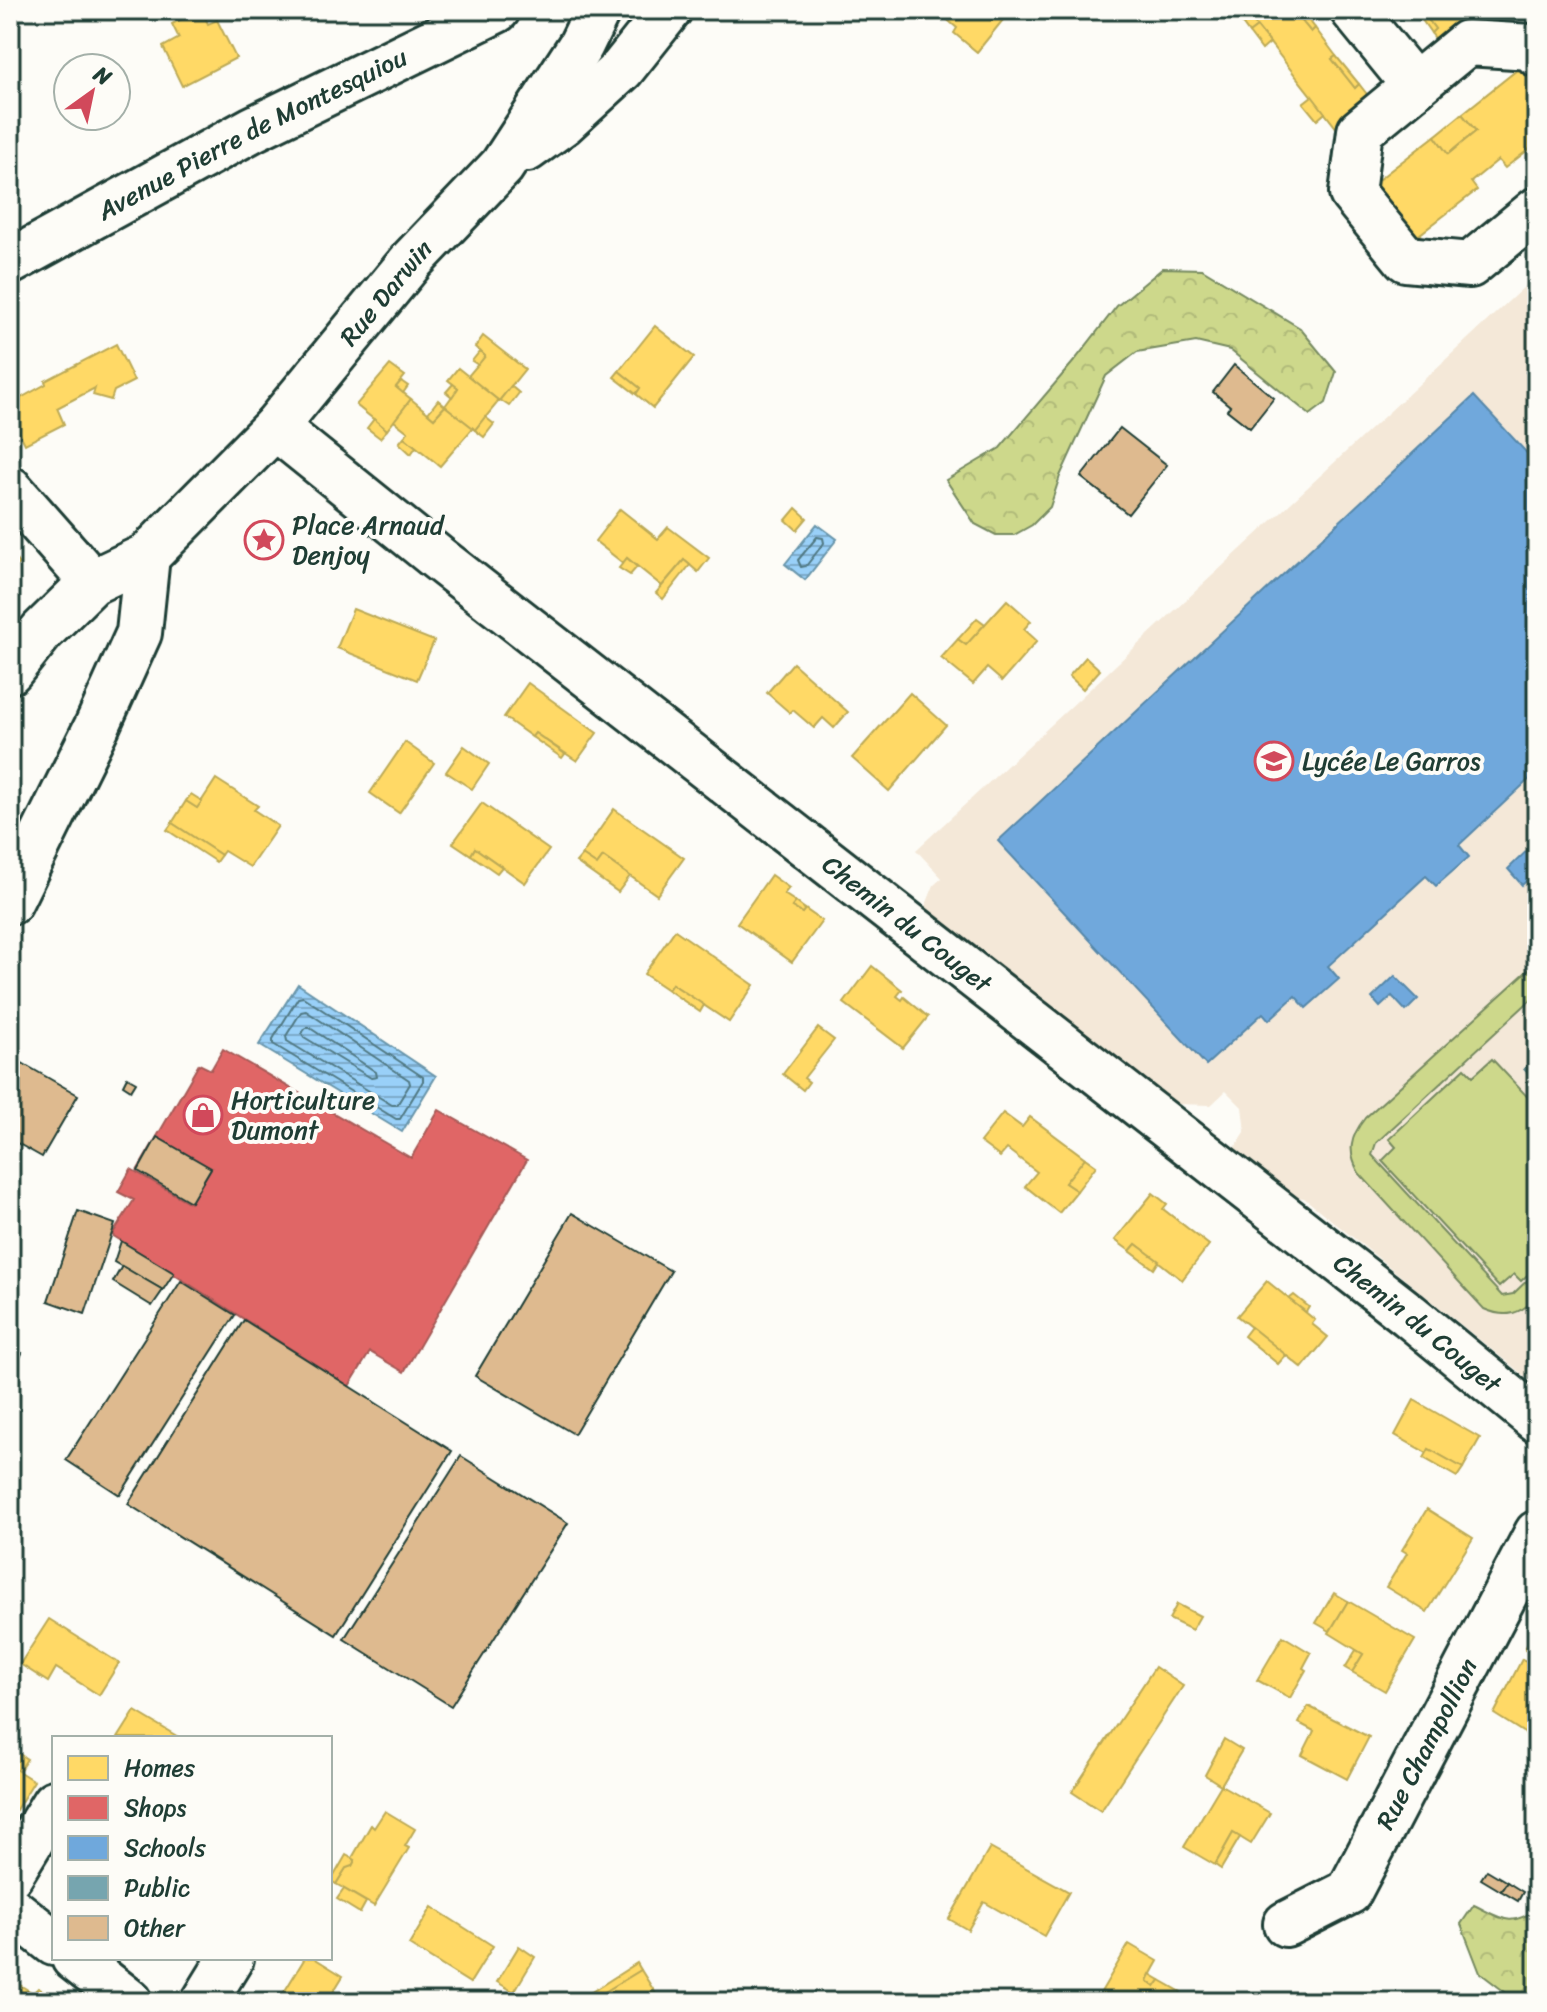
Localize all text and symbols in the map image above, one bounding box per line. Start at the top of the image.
street label: Avenue Pierre de Montesquiou [87,34,415,234]
north arrow [52,52,132,132]
text: N [85,55,120,97]
street label: Rue Darwin [327,228,444,357]
place label: Place Arnaud Denjoy [292,502,446,578]
place icon: Place Arnaud Denjoy [243,519,285,561]
place label: Lycée Le Garros [1302,738,1481,784]
school or university icon: Lycée Le Garros [1253,740,1295,782]
street label: Chemin du Couget [812,843,1003,1006]
place label: Horticulture Dumont [231,1077,375,1153]
shop icon: Horticulture Dumont [182,1094,224,1136]
street label: Chemin du Couget [1323,1241,1513,1406]
street label: Rue Champollion [1362,1649,1491,1838]
legend [52,1736,332,1960]
text: Homes [124,1747,195,1789]
text: Shops [124,1787,187,1829]
text: Schools [124,1827,207,1869]
text: Public [124,1867,190,1909]
text: Other [124,1907,186,1949]

